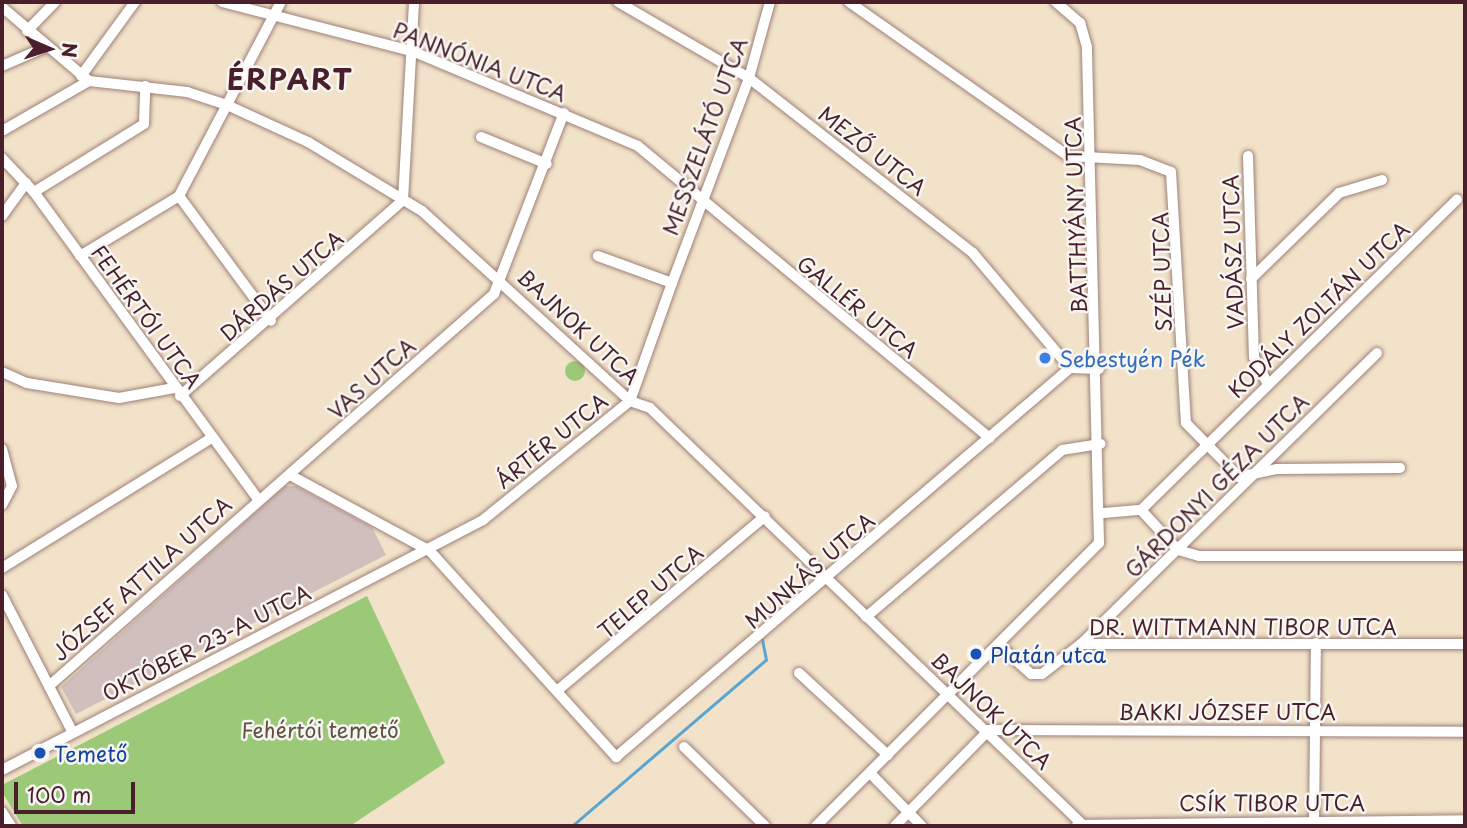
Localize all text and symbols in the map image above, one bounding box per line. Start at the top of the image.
north arrow [14,14,84,84]
street label: PANNÓNIA UTCA [390,16,570,106]
street label: MESSZELÁTÓ UTCA [656,33,752,239]
text: N [56,42,84,58]
district label: ÉRPART [228,62,352,96]
street label: MEZŐ UTCA [814,100,932,200]
street label: BATTHYÁNY UTCA [1059,116,1091,314]
street label: VADÁSZ UTCA [1217,174,1247,330]
street label: SZÉP UTCA [1146,211,1176,333]
street label: KODÁLY ZOLTÁN UTCA [1222,216,1414,402]
street label: DÁRDÁS UTCA [214,224,348,346]
street label: FEHÉRTÓI UTCA [86,239,208,393]
street label: GALLÉR UTCA [791,249,925,363]
street label: BAJNOK UTCA [512,263,646,389]
street label: VAS UTCA [322,332,420,424]
place label: Sebestyén Pék [1059,345,1205,371]
marker: Sebestyén Pék [1037,350,1053,366]
street label: ÁRTÉR UTCA [489,387,613,493]
street label: GÁRDONYI GÉZA UTCA [1119,388,1313,582]
street label: JÓZSEF ATTILA UTCA [47,492,235,664]
street label: MUNKÁS UTCA [739,507,879,633]
street label: TELEP UTCA [591,538,709,644]
street label: OKTÓBER 23-A UTCA [98,579,314,705]
street label: DR. WITTMANN TIBOR UTCA [1088,613,1398,639]
place label: Platán utca [990,641,1108,667]
street label: BAJNOK UTCA [926,646,1058,774]
marker: Platán utca [968,646,984,662]
street label: BAKKI JÓZSEF UTCA [1116,698,1338,724]
park label: Fehértói temető [241,716,399,742]
place label: Temető [54,740,127,766]
marker: Temető [32,745,48,761]
scale bar [18,768,138,812]
text: 100 m [27,778,91,810]
street label: CSÍK TIBOR UTCA [1177,789,1367,815]

